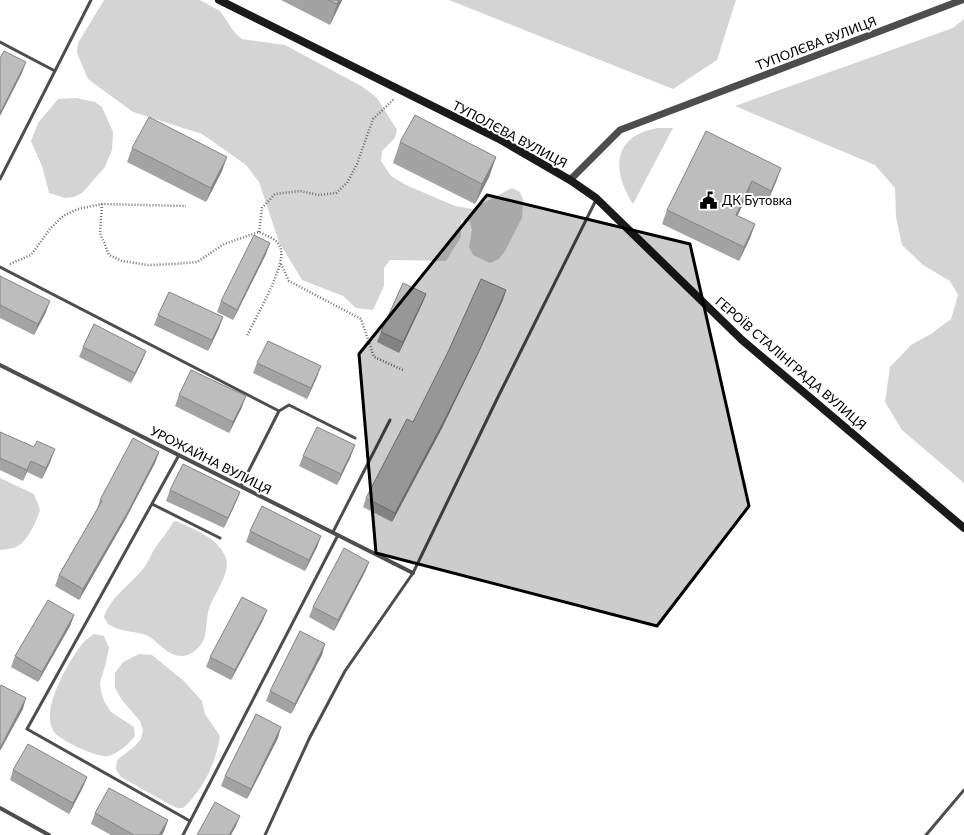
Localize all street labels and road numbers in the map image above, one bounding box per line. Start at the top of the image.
street label: ТУПОЛЄВА ВУЛИЦЯ [753,13,879,73]
street label: ТУПОЛЄВА ВУЛИЦЯ [450,97,570,171]
street label: ГЕРОЇВ СТАЛІНГРАДА ВУЛИЦЯ [712,293,870,433]
street label: УРОЖАЙНА ВУЛИЦЯ [148,422,274,498]

